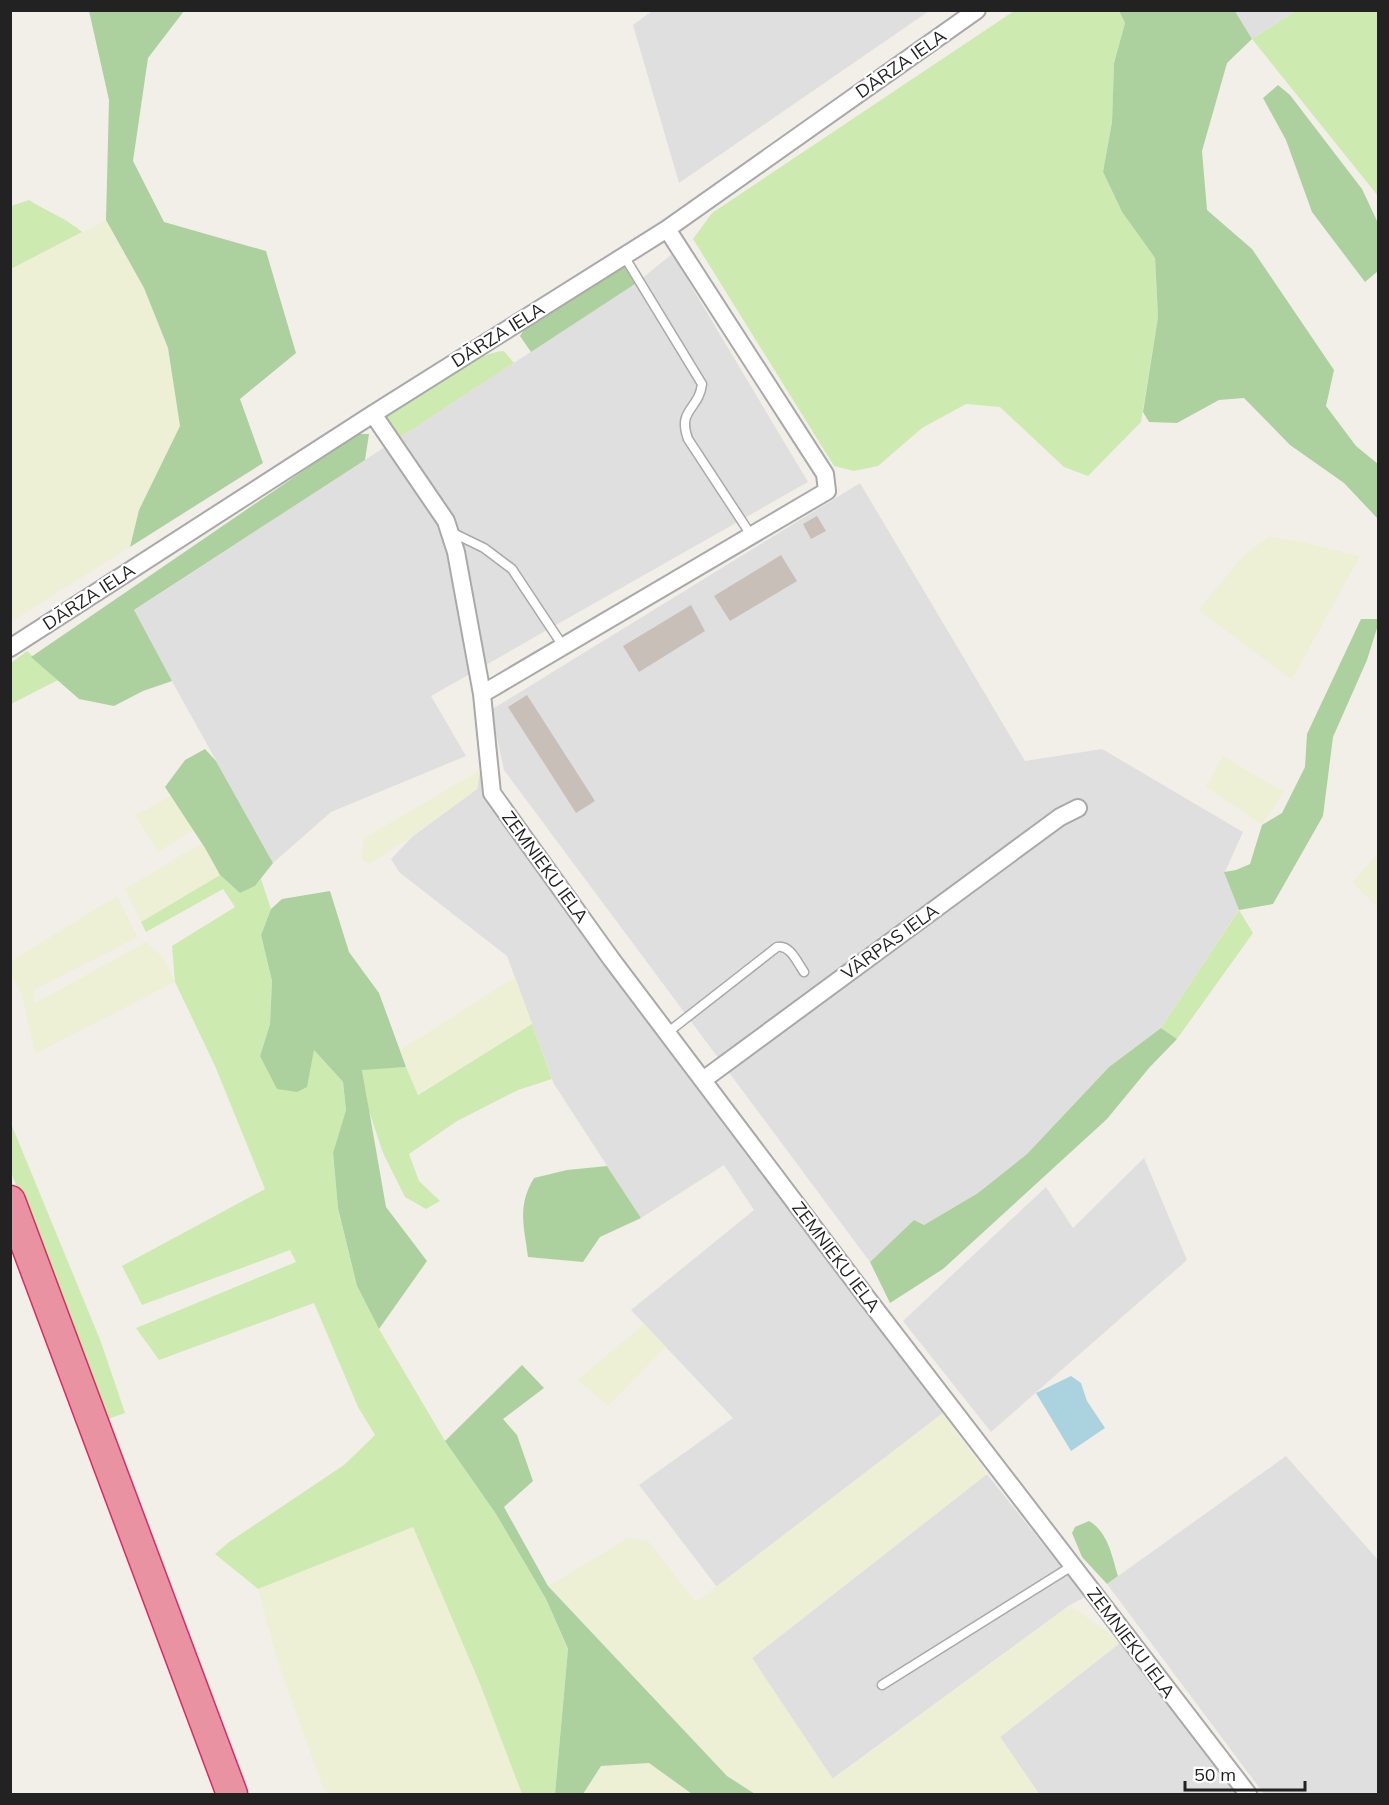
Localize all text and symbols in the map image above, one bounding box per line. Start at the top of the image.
street label: DĀRZA IELA [851,24,950,103]
street label: DĀRZA IELA [447,297,548,372]
street label: DĀRZA IELA [38,558,139,635]
street label: ZEMNIEKU IELA [497,806,594,927]
street label: VĀRPAS IELA [837,899,943,985]
street label: ZEMNIEKU IELA [787,1197,885,1317]
street label: ZEMNIEKU IELA [1082,1583,1180,1703]
scale bar [1185,1754,1305,1792]
text: 50 m [1194,1763,1236,1786]

